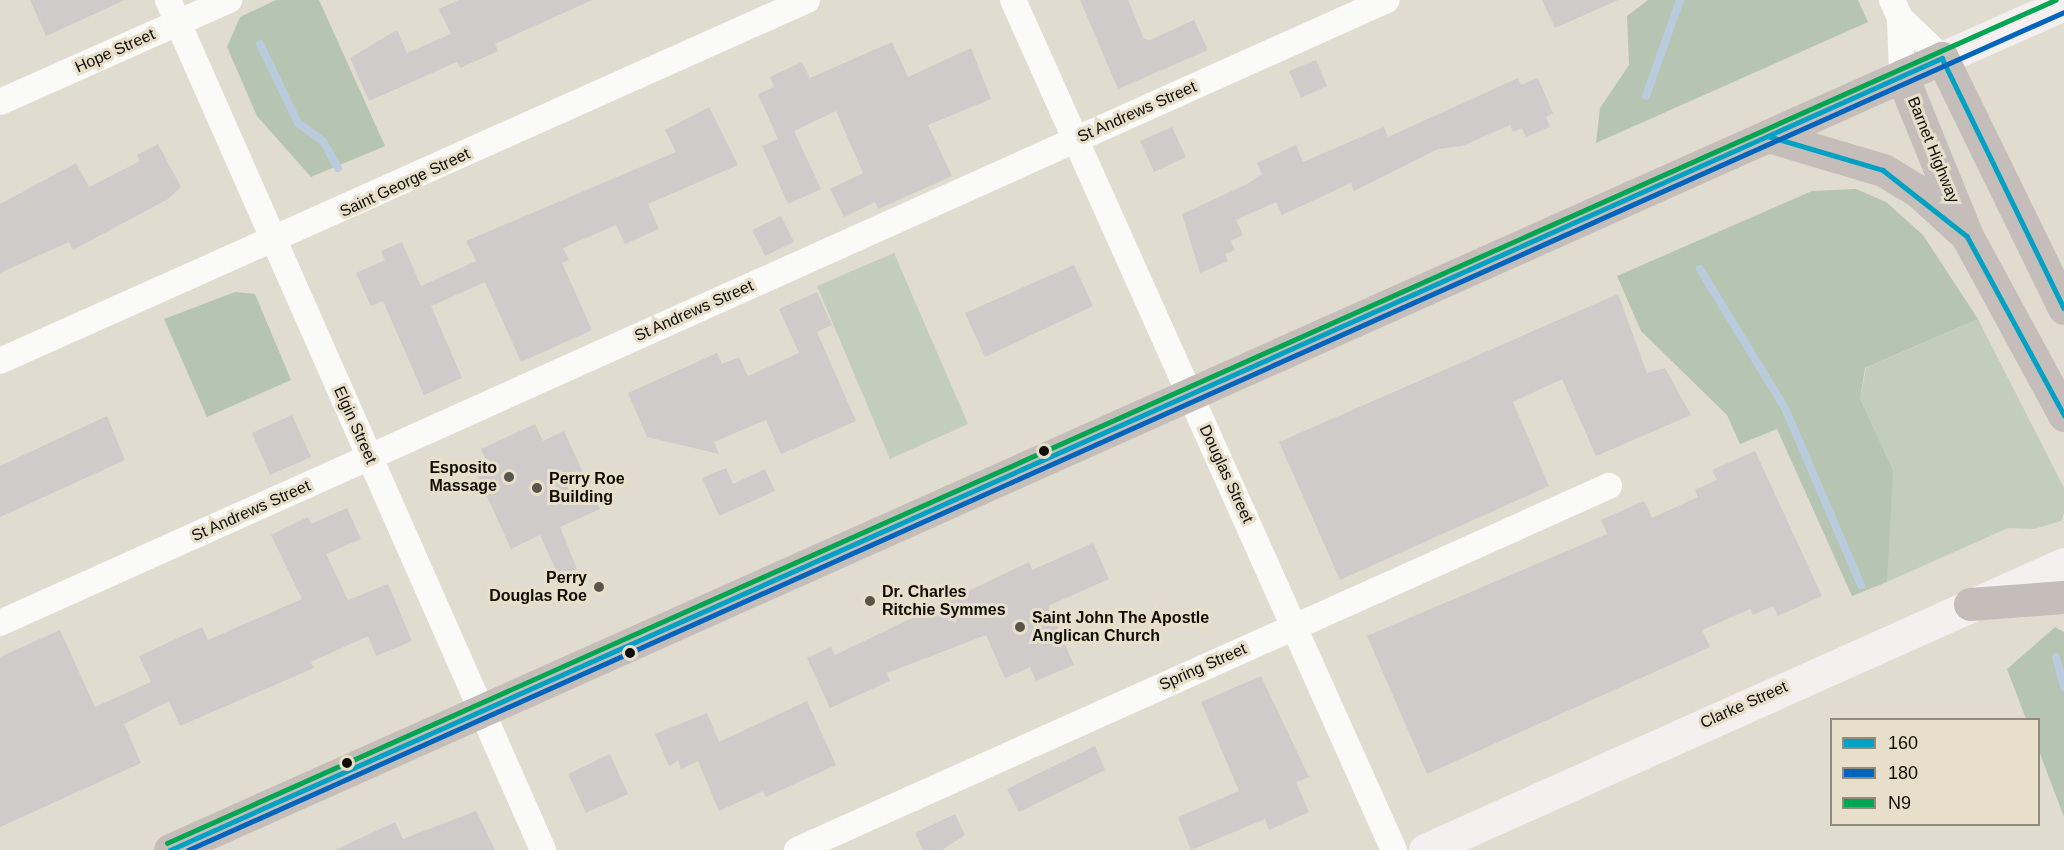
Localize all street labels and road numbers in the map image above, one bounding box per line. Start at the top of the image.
street label: Hope Street [72,25,158,77]
street label: St Andrews Street [1074,77,1200,147]
street label: Barnet Highway [1903,94,1963,206]
street label: Saint George Street [337,144,473,222]
street label: St Andrews Street [631,276,757,346]
street label: Elgin Street [329,383,381,467]
street label: Douglas Street [1195,422,1257,526]
street label: St Andrews Street [188,476,314,546]
street label: Spring Street [1156,639,1250,695]
street label: Clarke Street [1697,677,1791,733]

